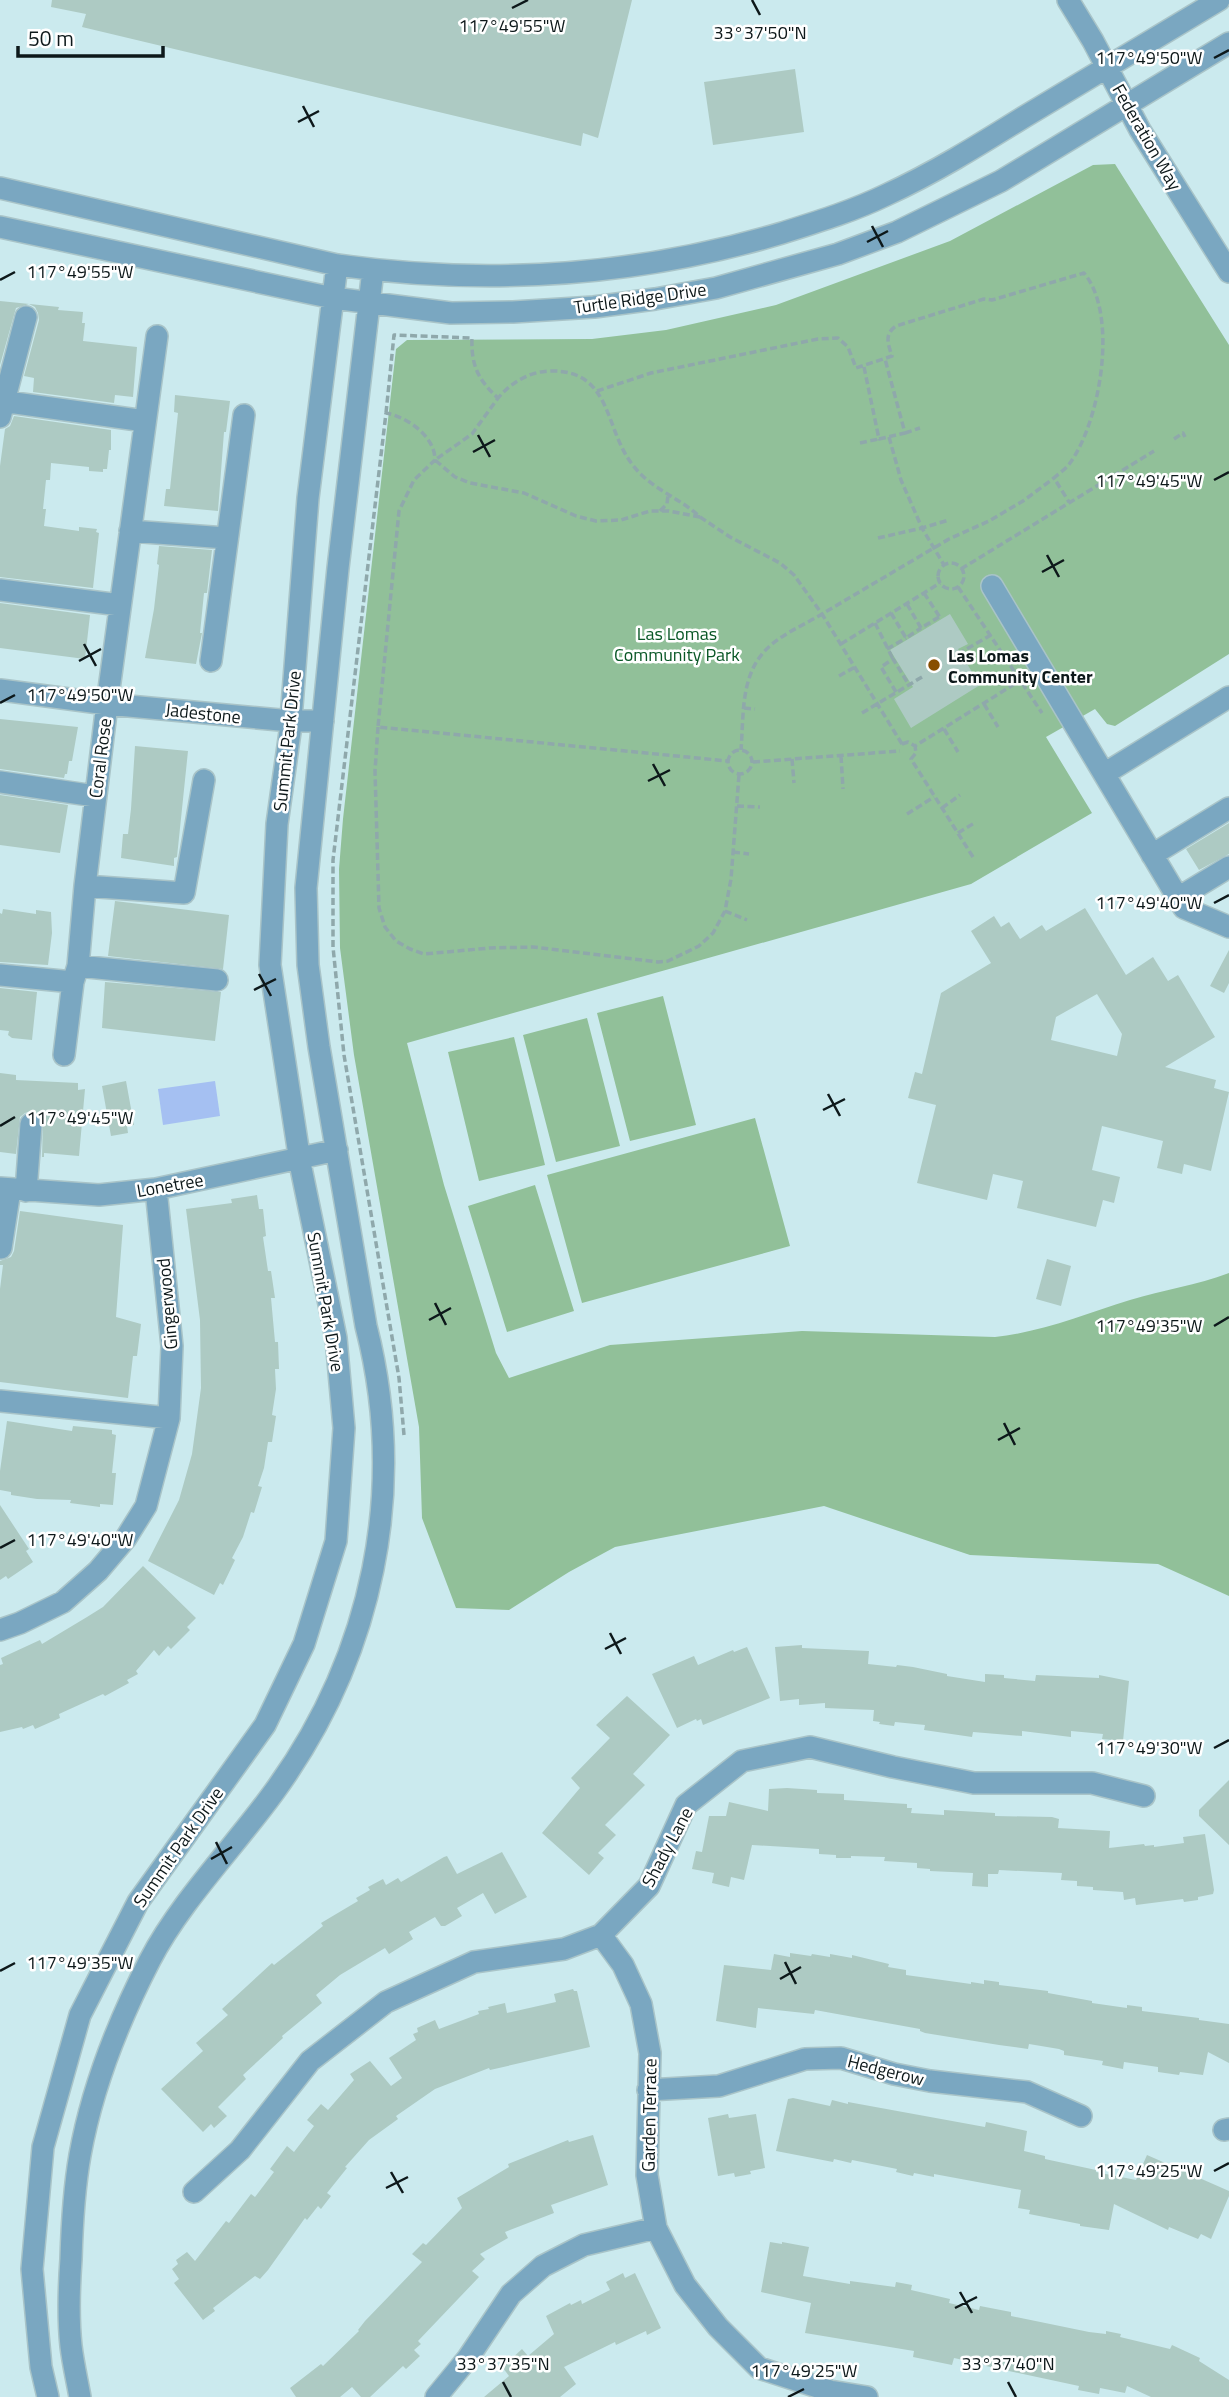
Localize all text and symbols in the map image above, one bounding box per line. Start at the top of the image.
text: 117°49'55"W [458,12,566,39]
scale bar [18,14,163,58]
text: 33°37'50"N [713,19,807,46]
text: 50 m [28,22,74,54]
text: 117°49'50"W [1095,44,1203,71]
street label: Federation Way [1106,79,1189,195]
text: 117°49'55"W [26,258,134,285]
street label: Turtle Ridge Drive [572,275,708,321]
text: 117°49'45"W [1095,467,1203,494]
park label: Las Lomas Community Park [614,620,740,668]
place label: Las Lomas Community Center [948,642,1093,690]
marker: Las Lomas Community Center [926,657,942,673]
street label: Summit Park Drive [266,669,308,813]
text: 117°49'50"W [26,681,134,708]
street label: Jadestone [164,696,242,730]
street label: Coral Rose [82,716,118,800]
text: 117°49'40"W [1095,889,1203,916]
text: 117°49'45"W [26,1104,134,1131]
street label: Lonetree [135,1166,205,1204]
street label: Summit Park Drive [300,1230,352,1374]
street label: Gingerwood [150,1257,184,1351]
text: 117°49'35"W [1095,1312,1203,1339]
text: 117°49'40"W [26,1526,134,1553]
text: 117°49'30"W [1095,1734,1203,1761]
street label: Summit Park Drive [126,1781,230,1913]
street label: Shady Lane [635,1802,699,1892]
text: 117°49'35"W [26,1949,134,1976]
street label: Hedgerow [845,2047,927,2093]
street label: Garden Terrace [635,2058,663,2172]
text: 117°49'25"W [1095,2157,1203,2184]
text: 33°37'35"N [456,2350,550,2377]
text: 33°37'40"N [961,2350,1055,2377]
text: 117°49'25"W [750,2357,858,2384]

